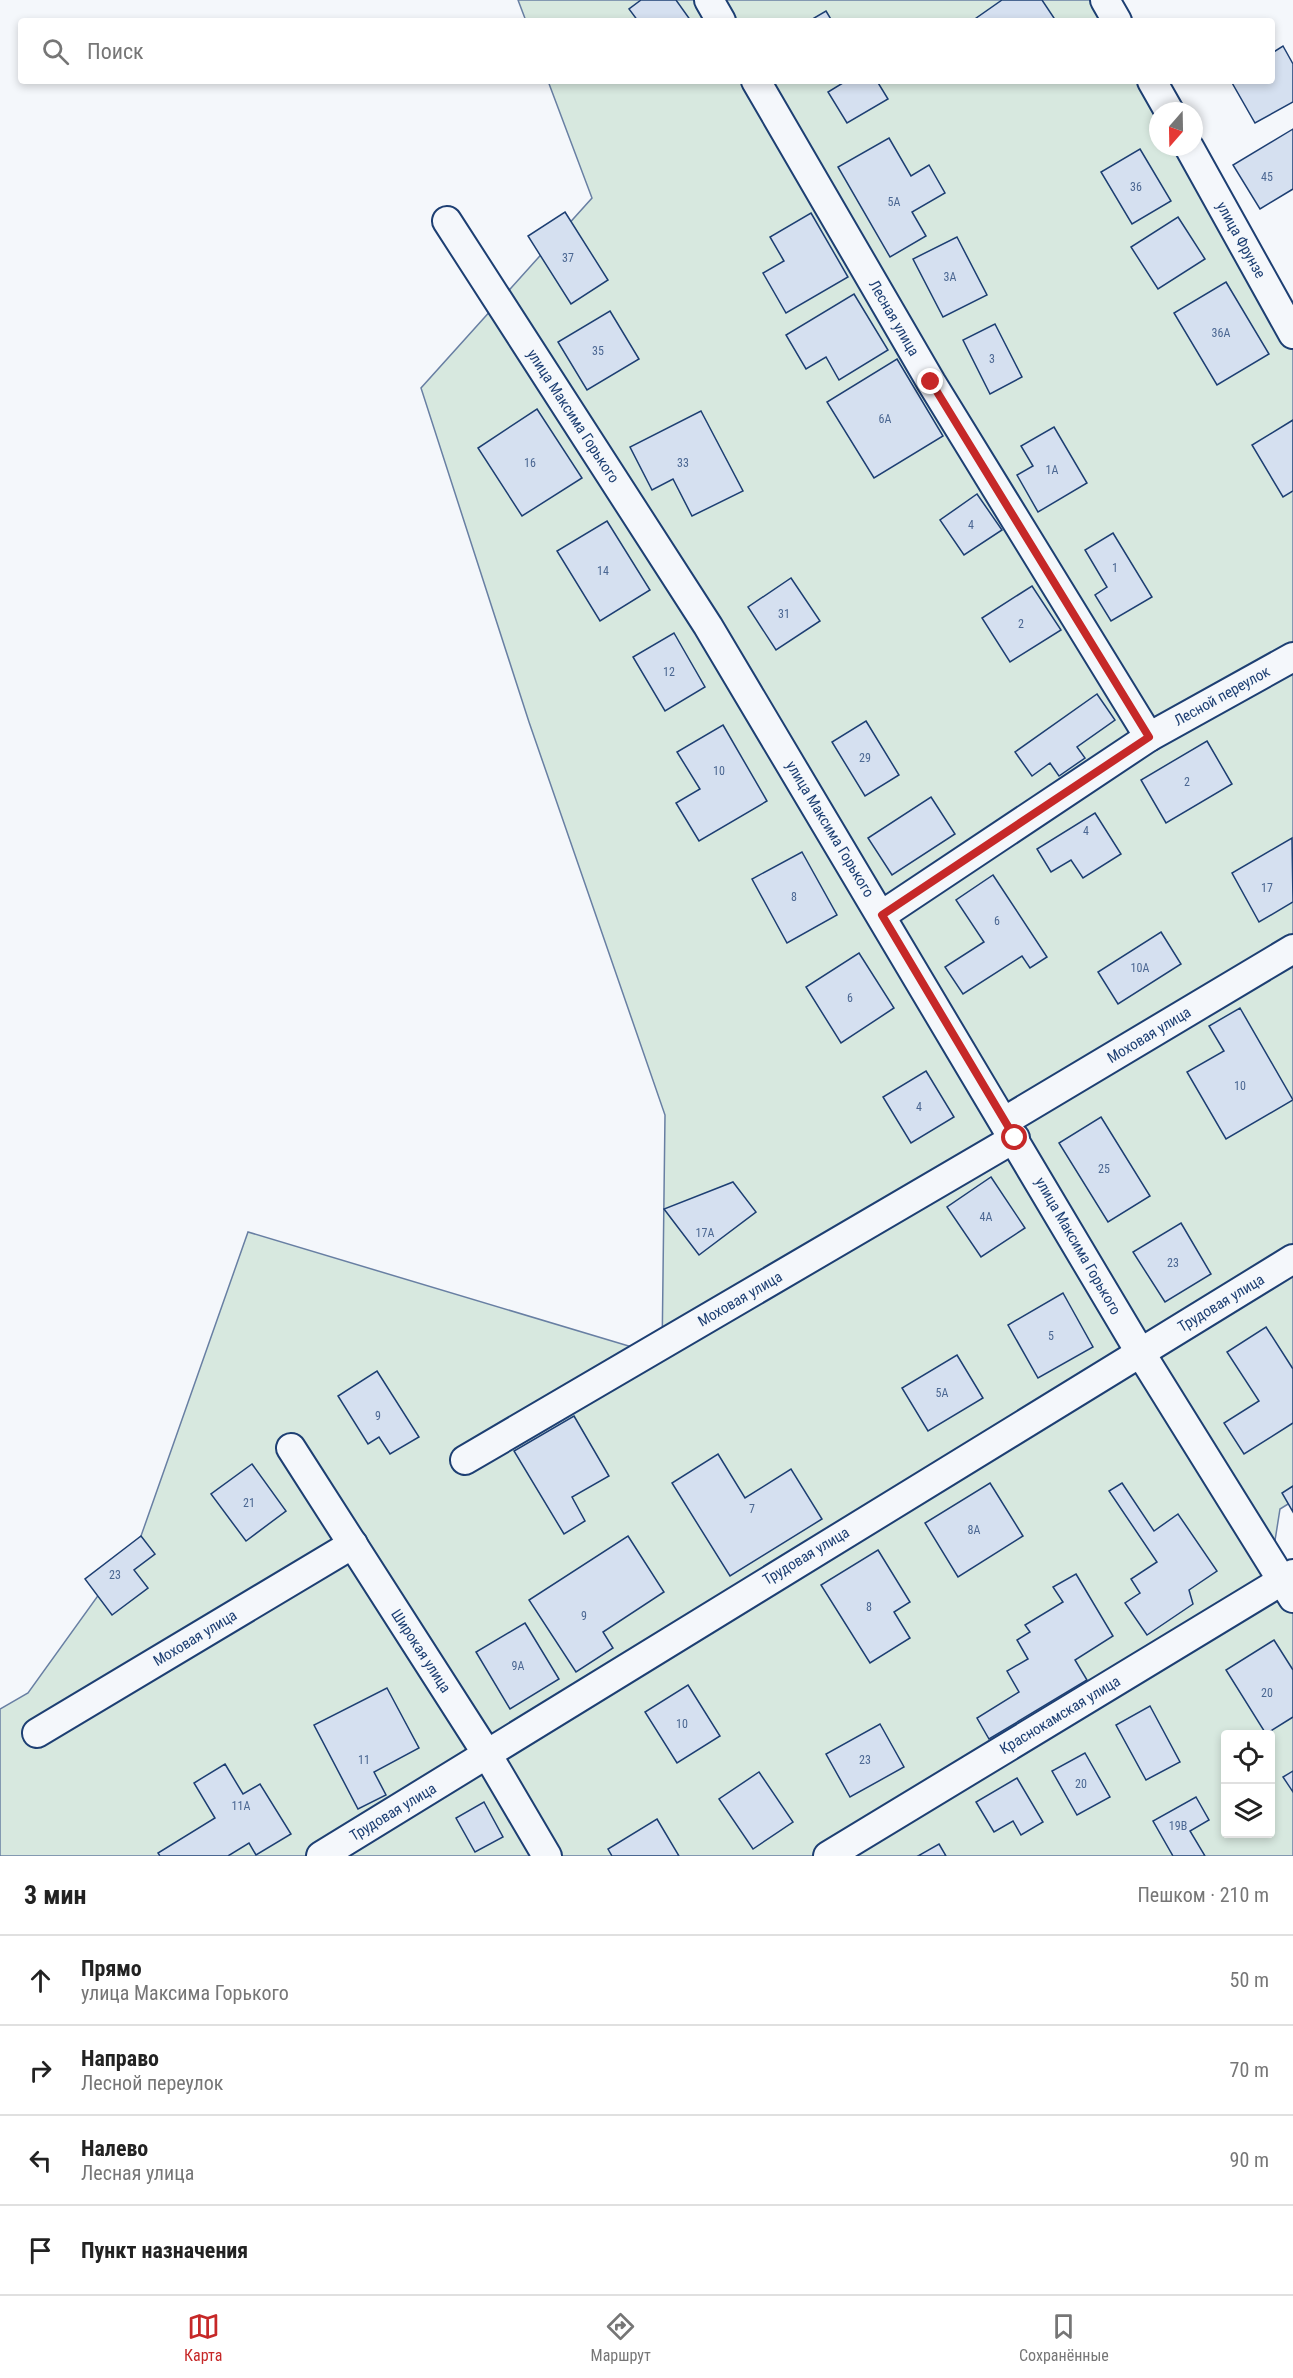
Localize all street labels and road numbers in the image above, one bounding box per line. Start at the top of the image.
street label: улица Фрунзе [1213,199,1269,281]
street label: Лесная улица [865,277,923,359]
street label: улица Максима Горького [523,346,623,486]
street label: Лесной переулок [1171,662,1273,730]
street label: улица Максима Горького [782,758,878,900]
street label: Моховая улица [1104,1003,1194,1067]
street label: улица Максима Горького [1031,1174,1125,1318]
street label: Моховая улица [695,1268,785,1330]
street label: Трудовая улица [1175,1270,1267,1336]
street label: Трудовая улица [760,1523,852,1589]
street label: Моховая улица [150,1606,240,1670]
street label: Широкая улица [387,1606,455,1696]
street label: Краснокамская улица [997,1672,1123,1758]
street label: Трудовая улица [347,1779,439,1845]

